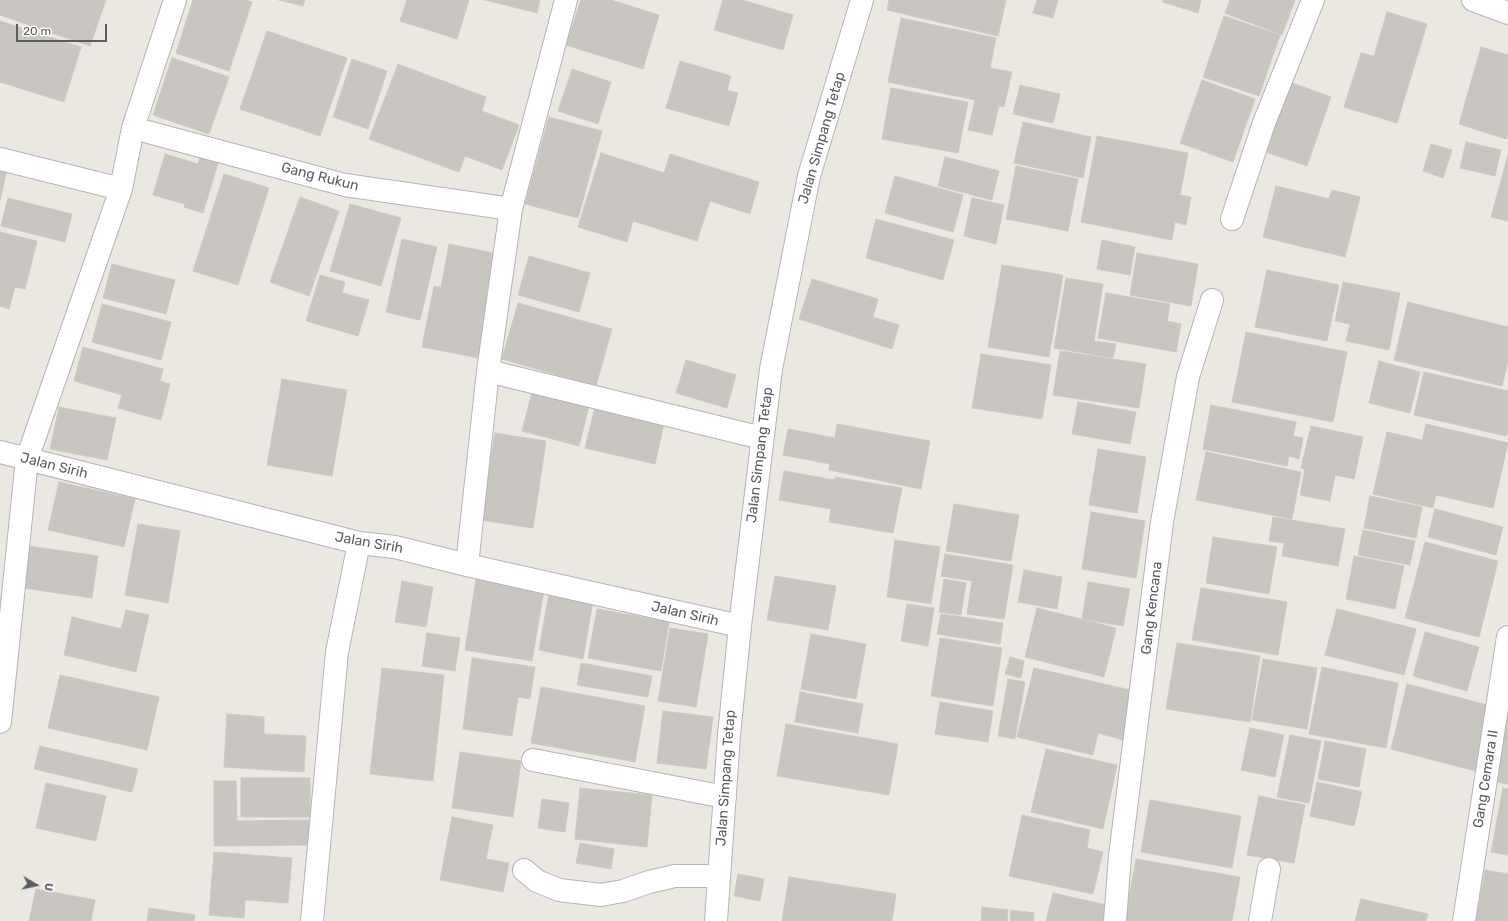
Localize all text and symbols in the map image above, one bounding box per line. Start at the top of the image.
scale bar [18,16,109,42]
text: 20 m [23,24,51,38]
street label: Jalan Simpang Tetap [795,70,849,206]
street label: Gang Rukun [280,159,360,195]
street label: Jalan Simpang Tetap [743,386,777,524]
street label: Jalan Sirih [19,450,89,482]
street label: Jalan Sirih [334,529,404,557]
street label: Gang Kencana [1138,561,1166,655]
street label: Jalan Sirih [650,598,720,630]
street label: Jalan Simpang Tetap [713,709,739,847]
street label: Gang Cemara II [1470,729,1502,829]
north arrow [16,865,56,905]
text: U [41,882,55,892]

